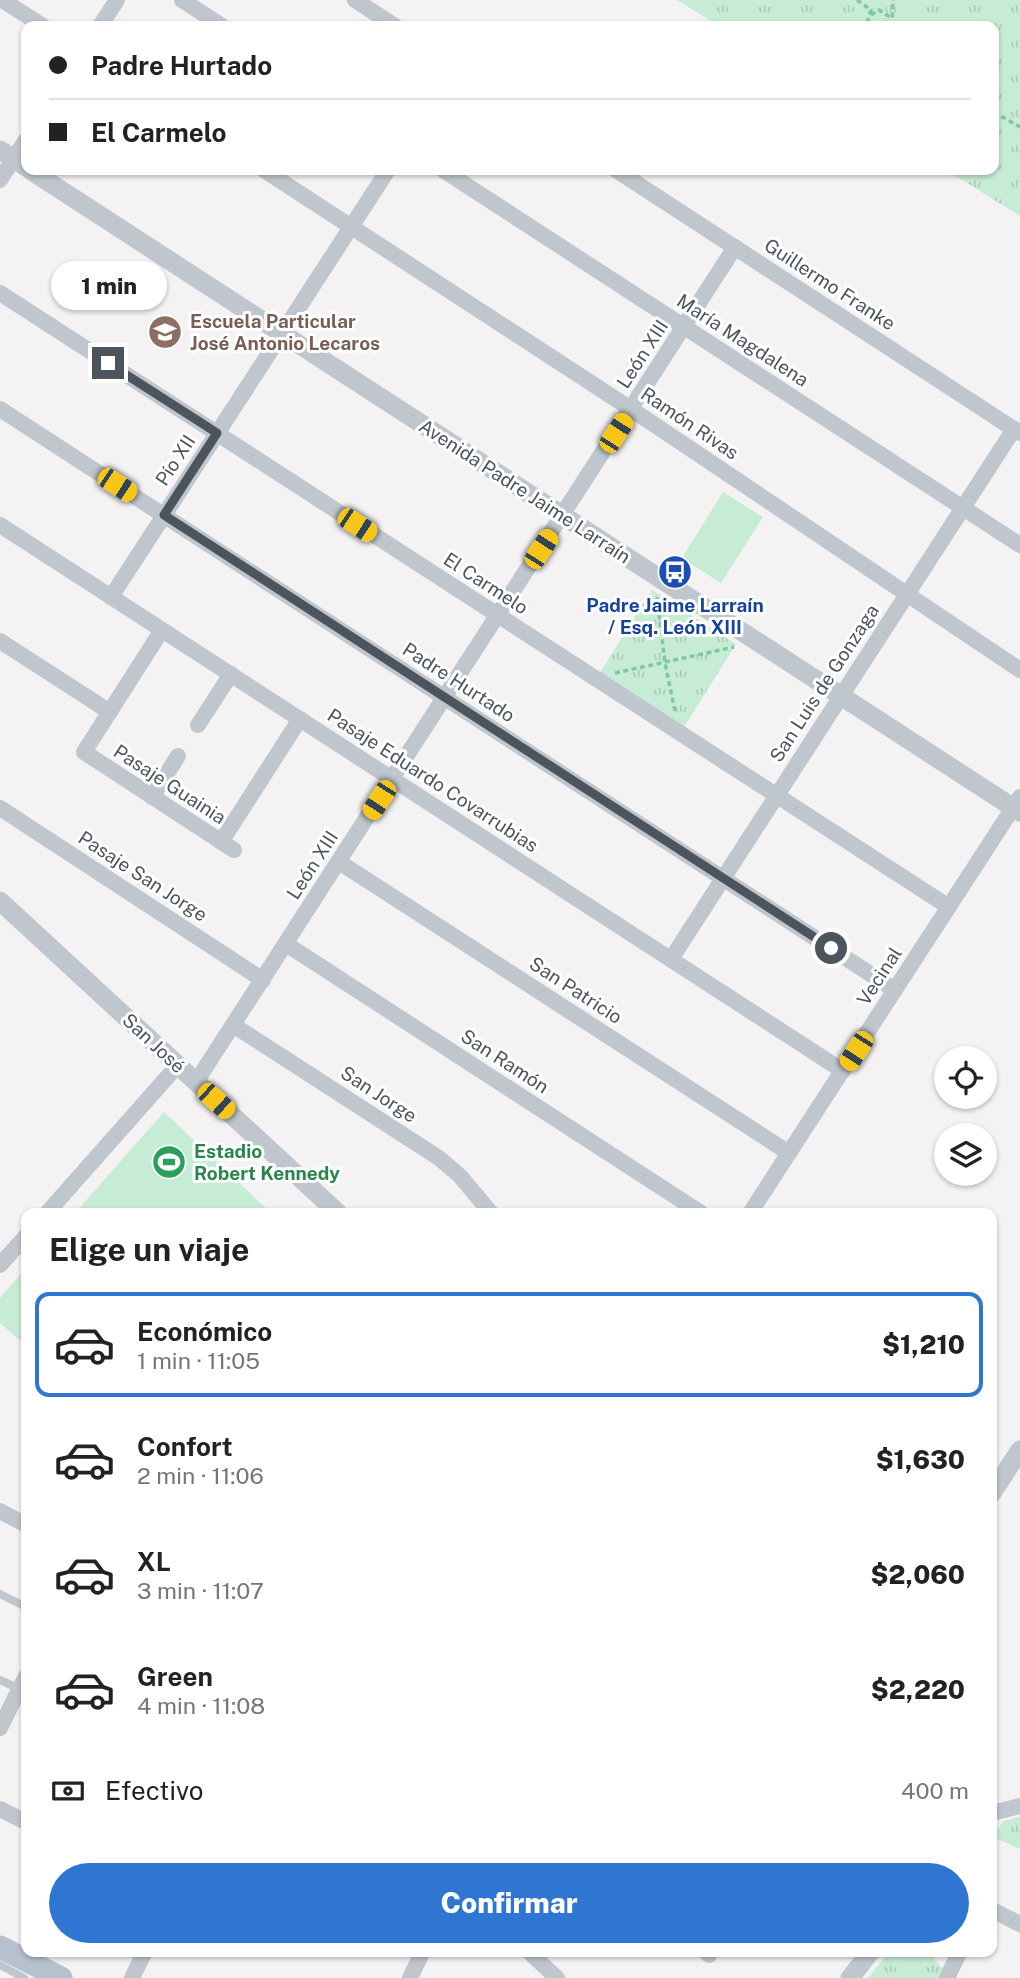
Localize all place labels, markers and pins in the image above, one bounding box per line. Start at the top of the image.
place label: Escuela Particular José Antonio Lecaros [190,310,380,354]
school or university icon: Escuela Particular José Antonio Lecaros [146,313,184,351]
bus stop icon: Padre Jaime Larraín / Esq. León XIII [656,553,694,591]
place label: Padre Jaime Larraín / Esq. León XIII [586,594,764,638]
place label: Estadio Robert Kennedy [194,1140,340,1184]
sports icon: Estadio Robert Kennedy [150,1143,188,1181]

